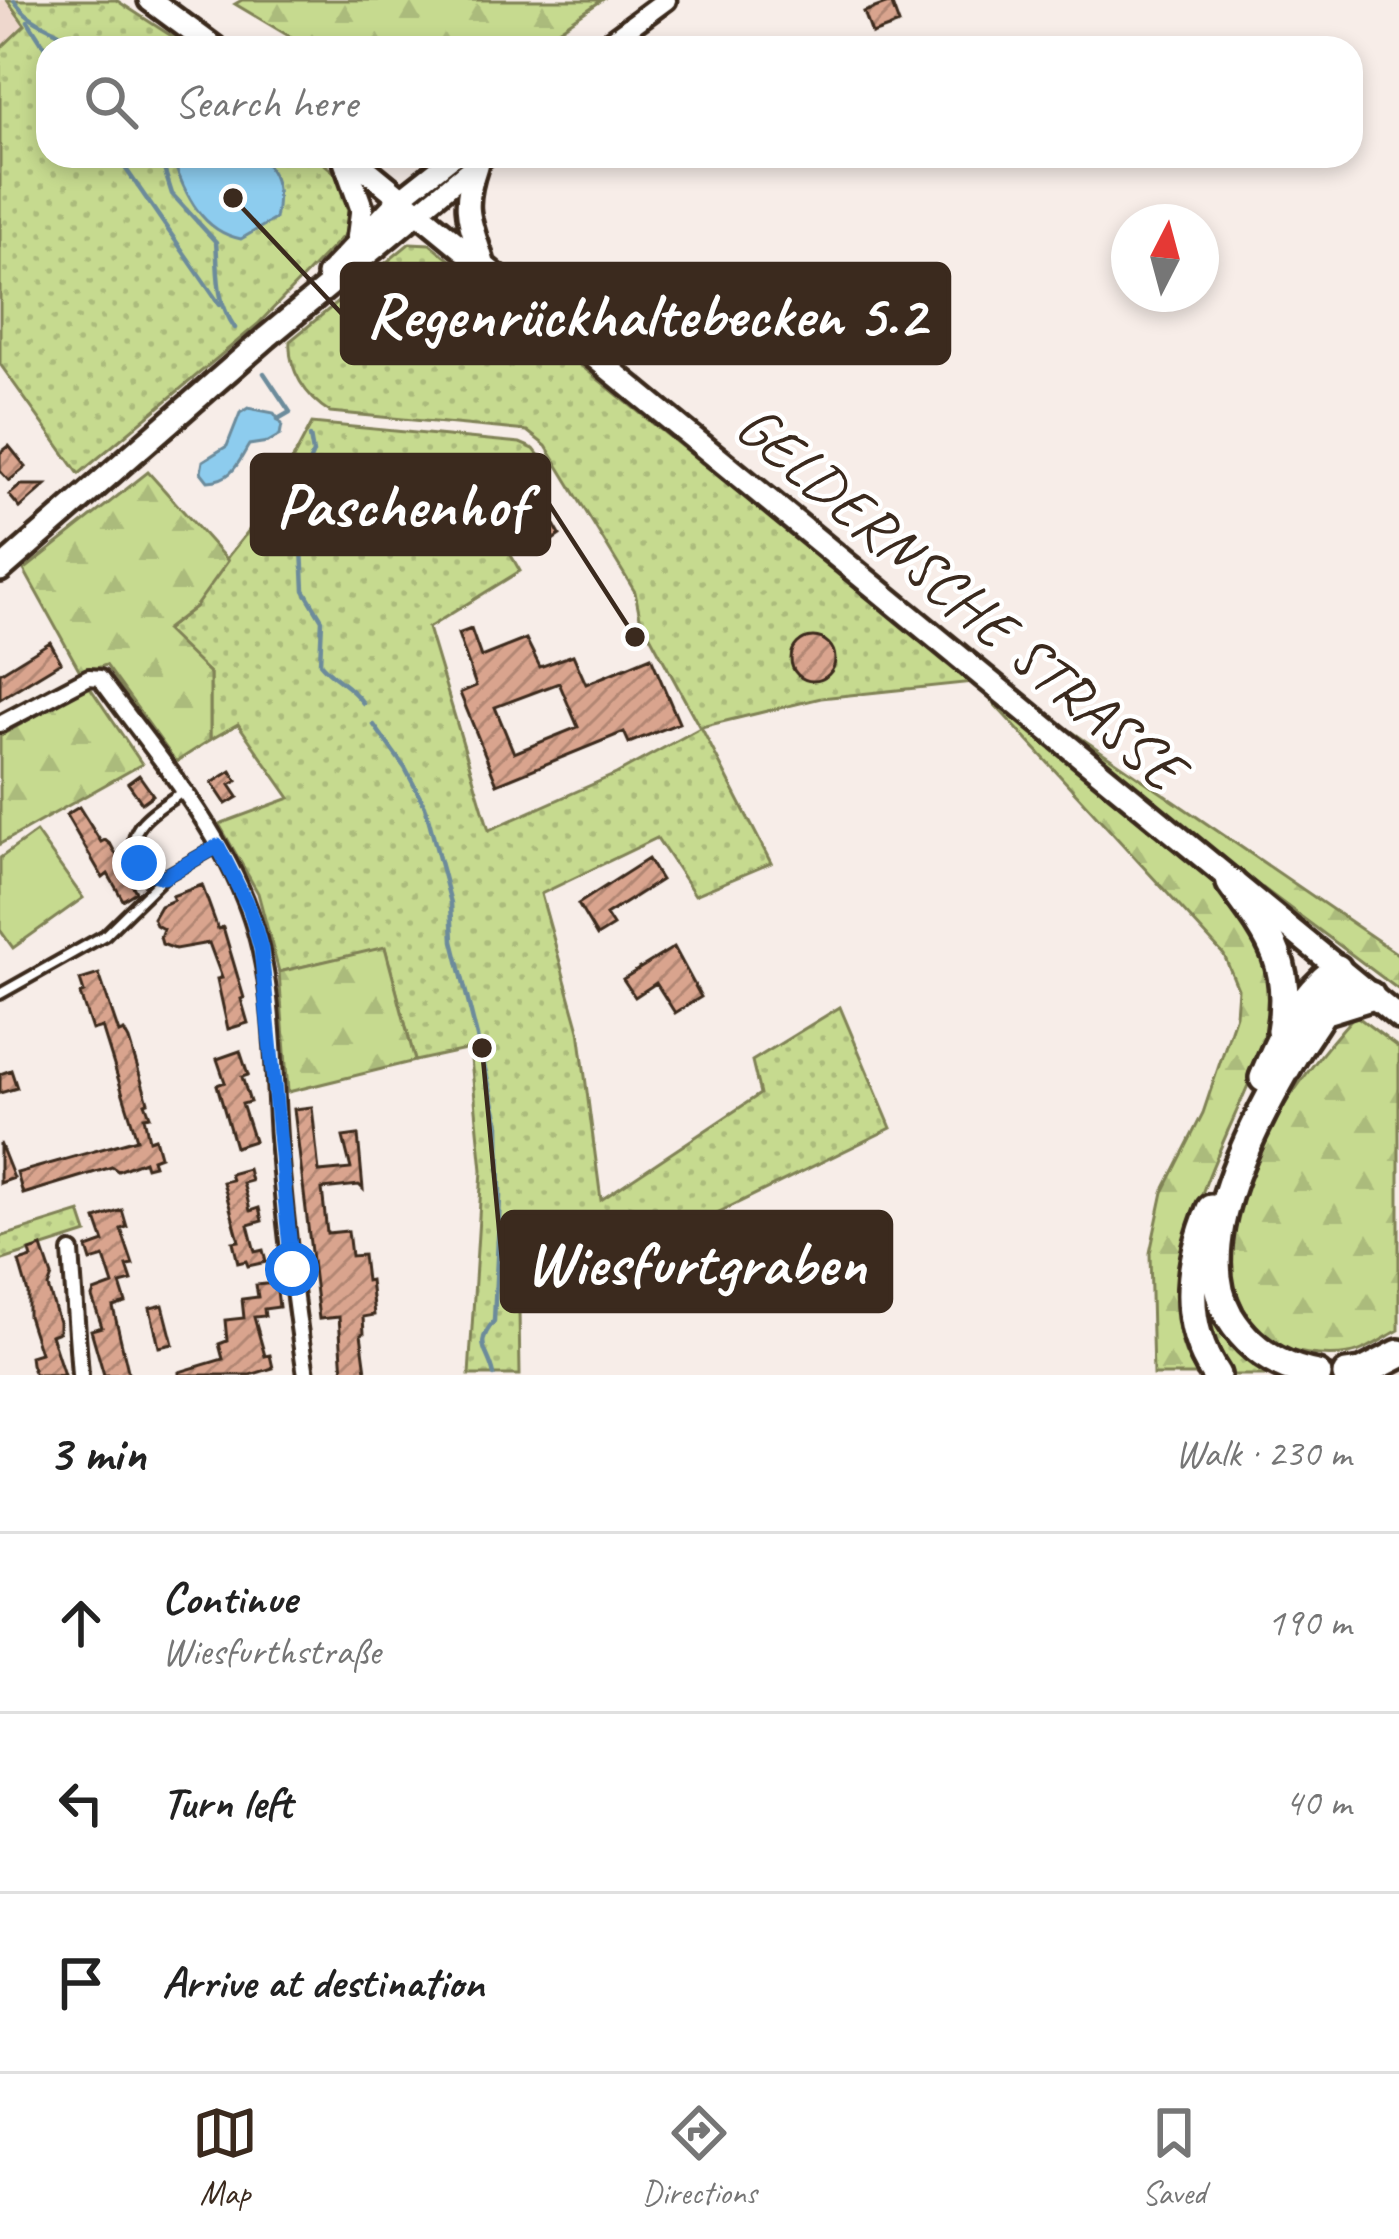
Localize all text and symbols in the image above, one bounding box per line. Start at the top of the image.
search box [36,36,1363,168]
icon: search [78,69,144,135]
text: Search here [174,74,357,131]
north arrow [1111,204,1219,312]
callout: Regenrückhaltebecken 5.2 [342,264,949,363]
text: Regenrückhaltebecken 5.2 [366,276,931,355]
street label: GELDERNSCHE STRASSE [721,387,1205,811]
callout: Paschenhof [252,455,549,554]
text: Paschenhof [276,466,541,545]
route end [112,836,166,890]
callout: Wiesfurtgraben [502,1212,891,1311]
text: Wiesfurtgraben [526,1224,867,1303]
route start [265,1242,319,1296]
text: 3 min [48,1421,146,1485]
text: Walk · 230 m [1175,1429,1351,1478]
text: Continue [162,1570,296,1627]
icon: ahead [48,1590,114,1656]
text: 190 m [1267,1598,1351,1647]
text: Wiesfurthstraße [162,1627,380,1676]
icon: left [48,1770,114,1836]
text: Turn left [162,1774,292,1831]
text: 40 m [1285,1778,1351,1827]
icon: arrive [48,1950,114,2016]
text: Arrive at destination [162,1954,484,2011]
tab: Map [192,2100,258,2214]
tab: Directions [642,2100,757,2214]
tab: Saved [1141,2100,1207,2214]

